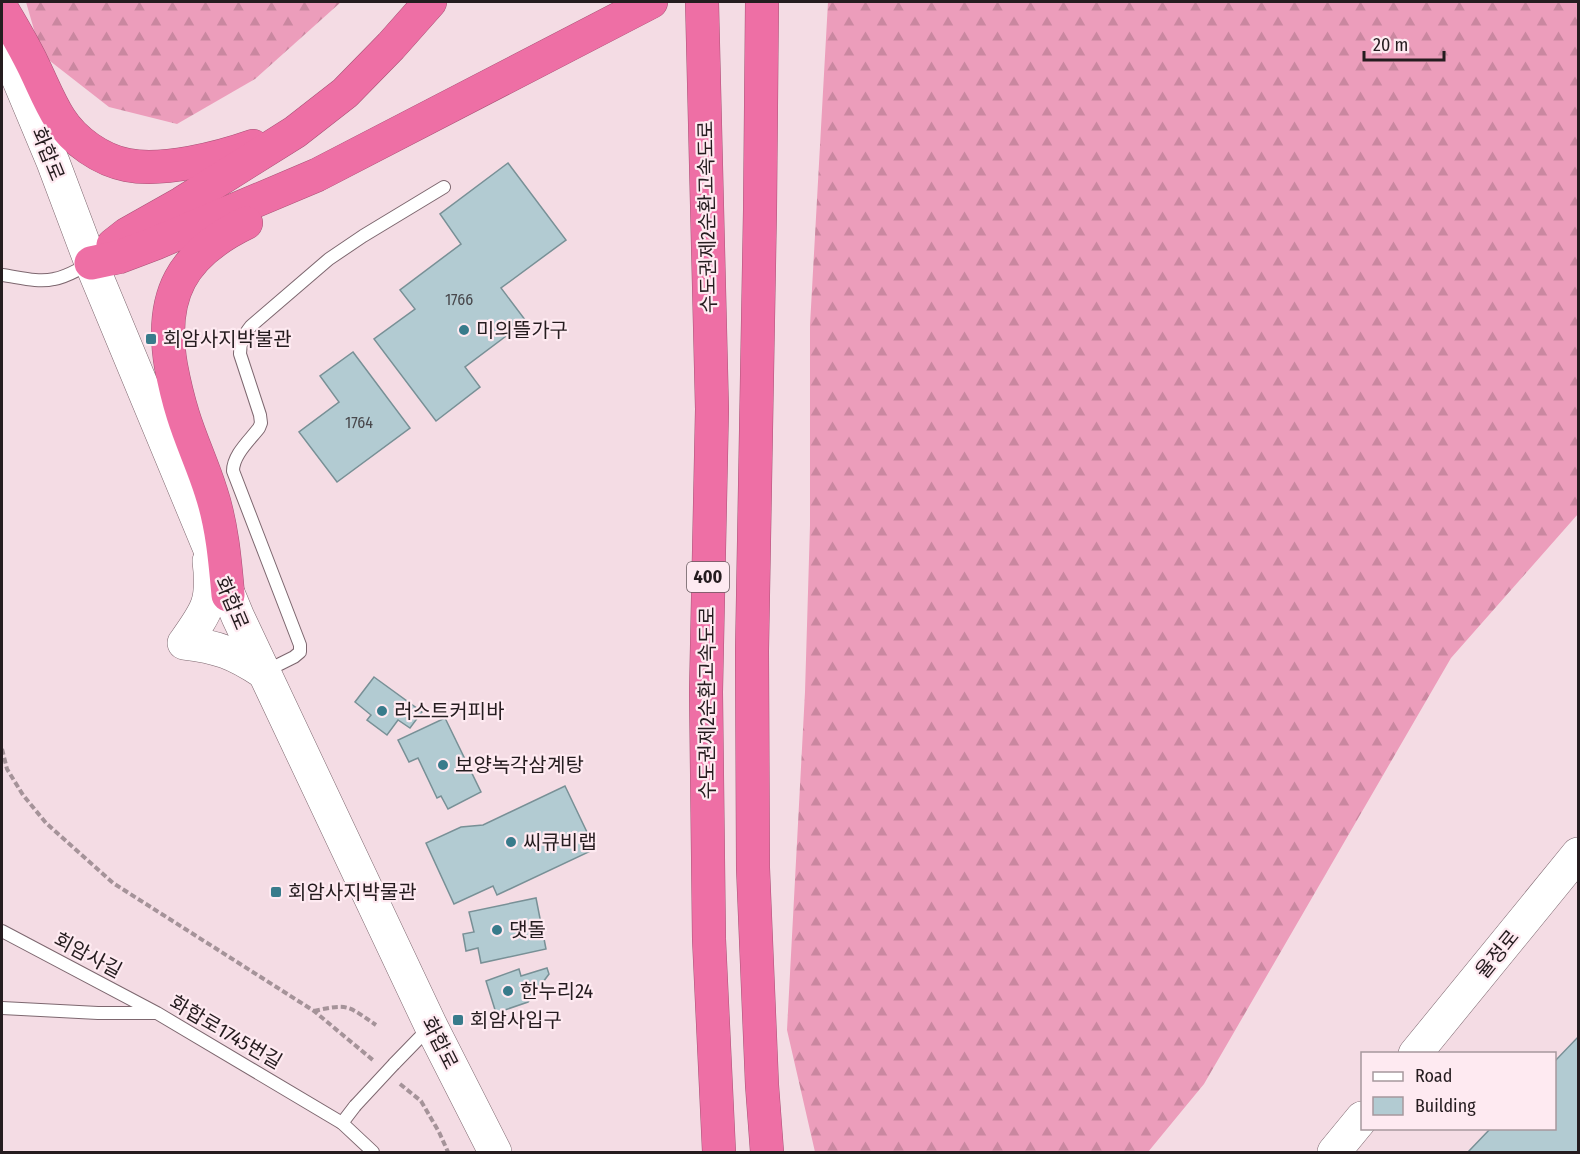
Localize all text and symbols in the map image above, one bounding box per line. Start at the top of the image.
scale bar [1364,24,1444,62]
text: 20 m [1373,34,1408,56]
street label: 수도권제2순환고속도로 [693,120,721,314]
street label: 화합로 [27,124,69,184]
house number: 1766 [445,290,473,309]
place label: 미의뜰가구 [476,318,568,342]
marker: 미의뜰가구 [457,323,471,337]
place label: 회암사지박불관 [163,327,292,351]
marker: 회암사지박불관 [144,332,158,346]
house number: 1764 [345,413,373,432]
road number: 400 [687,562,729,592]
street label: 화합로 [210,573,254,633]
street label: 수도권제2순환고속도로 [695,607,719,799]
place label: 러스트커피바 [394,699,504,723]
marker: 러스트커피바 [375,704,389,718]
place label: 보양녹각삼계탕 [455,753,584,777]
marker: 보양녹각삼계탕 [436,758,450,772]
place label: 씨큐비랩 [523,830,597,854]
marker: 씨큐비랩 [504,835,518,849]
place label: 회암사지박물관 [288,880,417,904]
marker: 회암사지박물관 [269,885,283,899]
place label: 댓돌 [509,918,546,942]
marker: 댓돌 [490,923,504,937]
street label: 율정로 [1470,925,1524,983]
street label: 회암사길 [50,927,126,983]
place label: 한누리24 [520,979,594,1003]
marker: 한누리24 [501,984,515,998]
street label: 화합로1745번길 [165,990,287,1074]
place label: 회암사입구 [470,1008,562,1032]
street label: 화합로 [417,1013,463,1073]
marker: 회암사입구 [451,1013,465,1027]
legend [1361,1052,1556,1130]
text: Road [1415,1065,1452,1087]
text: Building [1415,1095,1476,1117]

